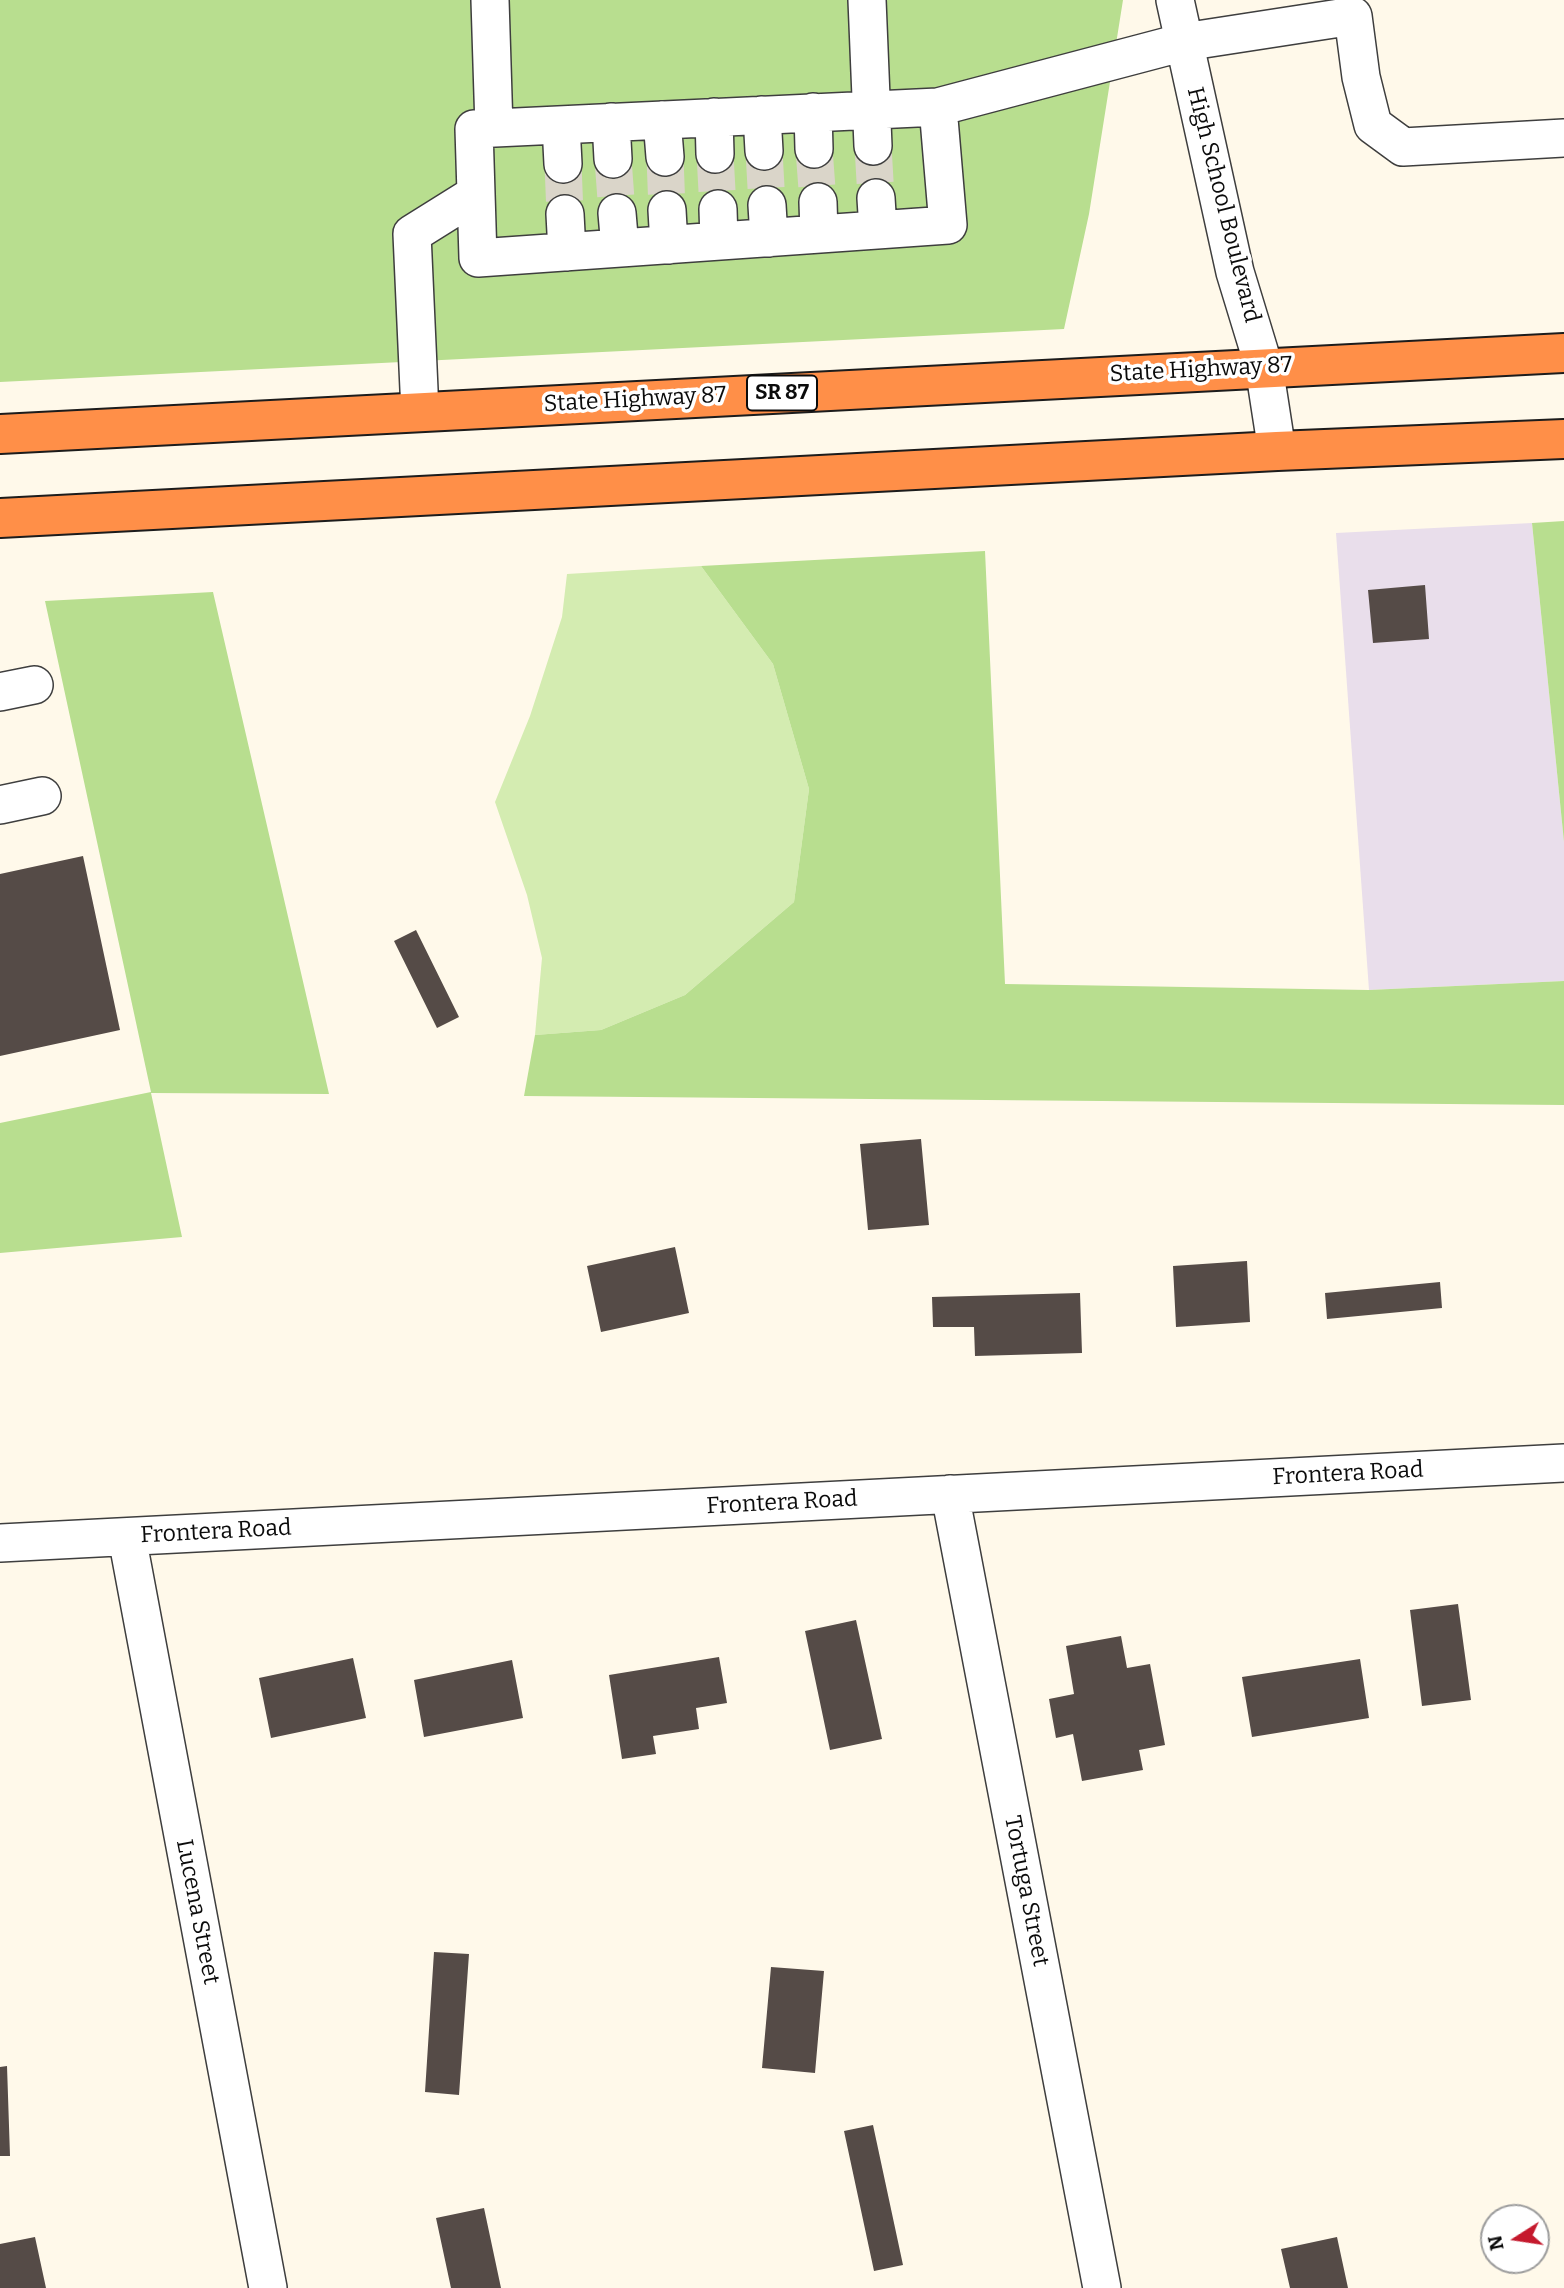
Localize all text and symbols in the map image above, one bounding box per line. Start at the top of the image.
street label: High School Boulevard [1180,84,1266,326]
street label: State Highway 87 [1109,351,1293,389]
road number: SR 87 [747,376,817,410]
street label: State Highway 87 [543,381,727,419]
street label: Frontera Road [1272,1456,1424,1492]
street label: Frontera Road [706,1485,858,1521]
street label: Frontera Road [140,1514,292,1550]
street label: Tortuga Street [998,1813,1054,1969]
street label: Lucena Street [169,1837,225,1987]
north arrow [1480,2204,1550,2274]
text: N [1483,2233,1509,2253]

